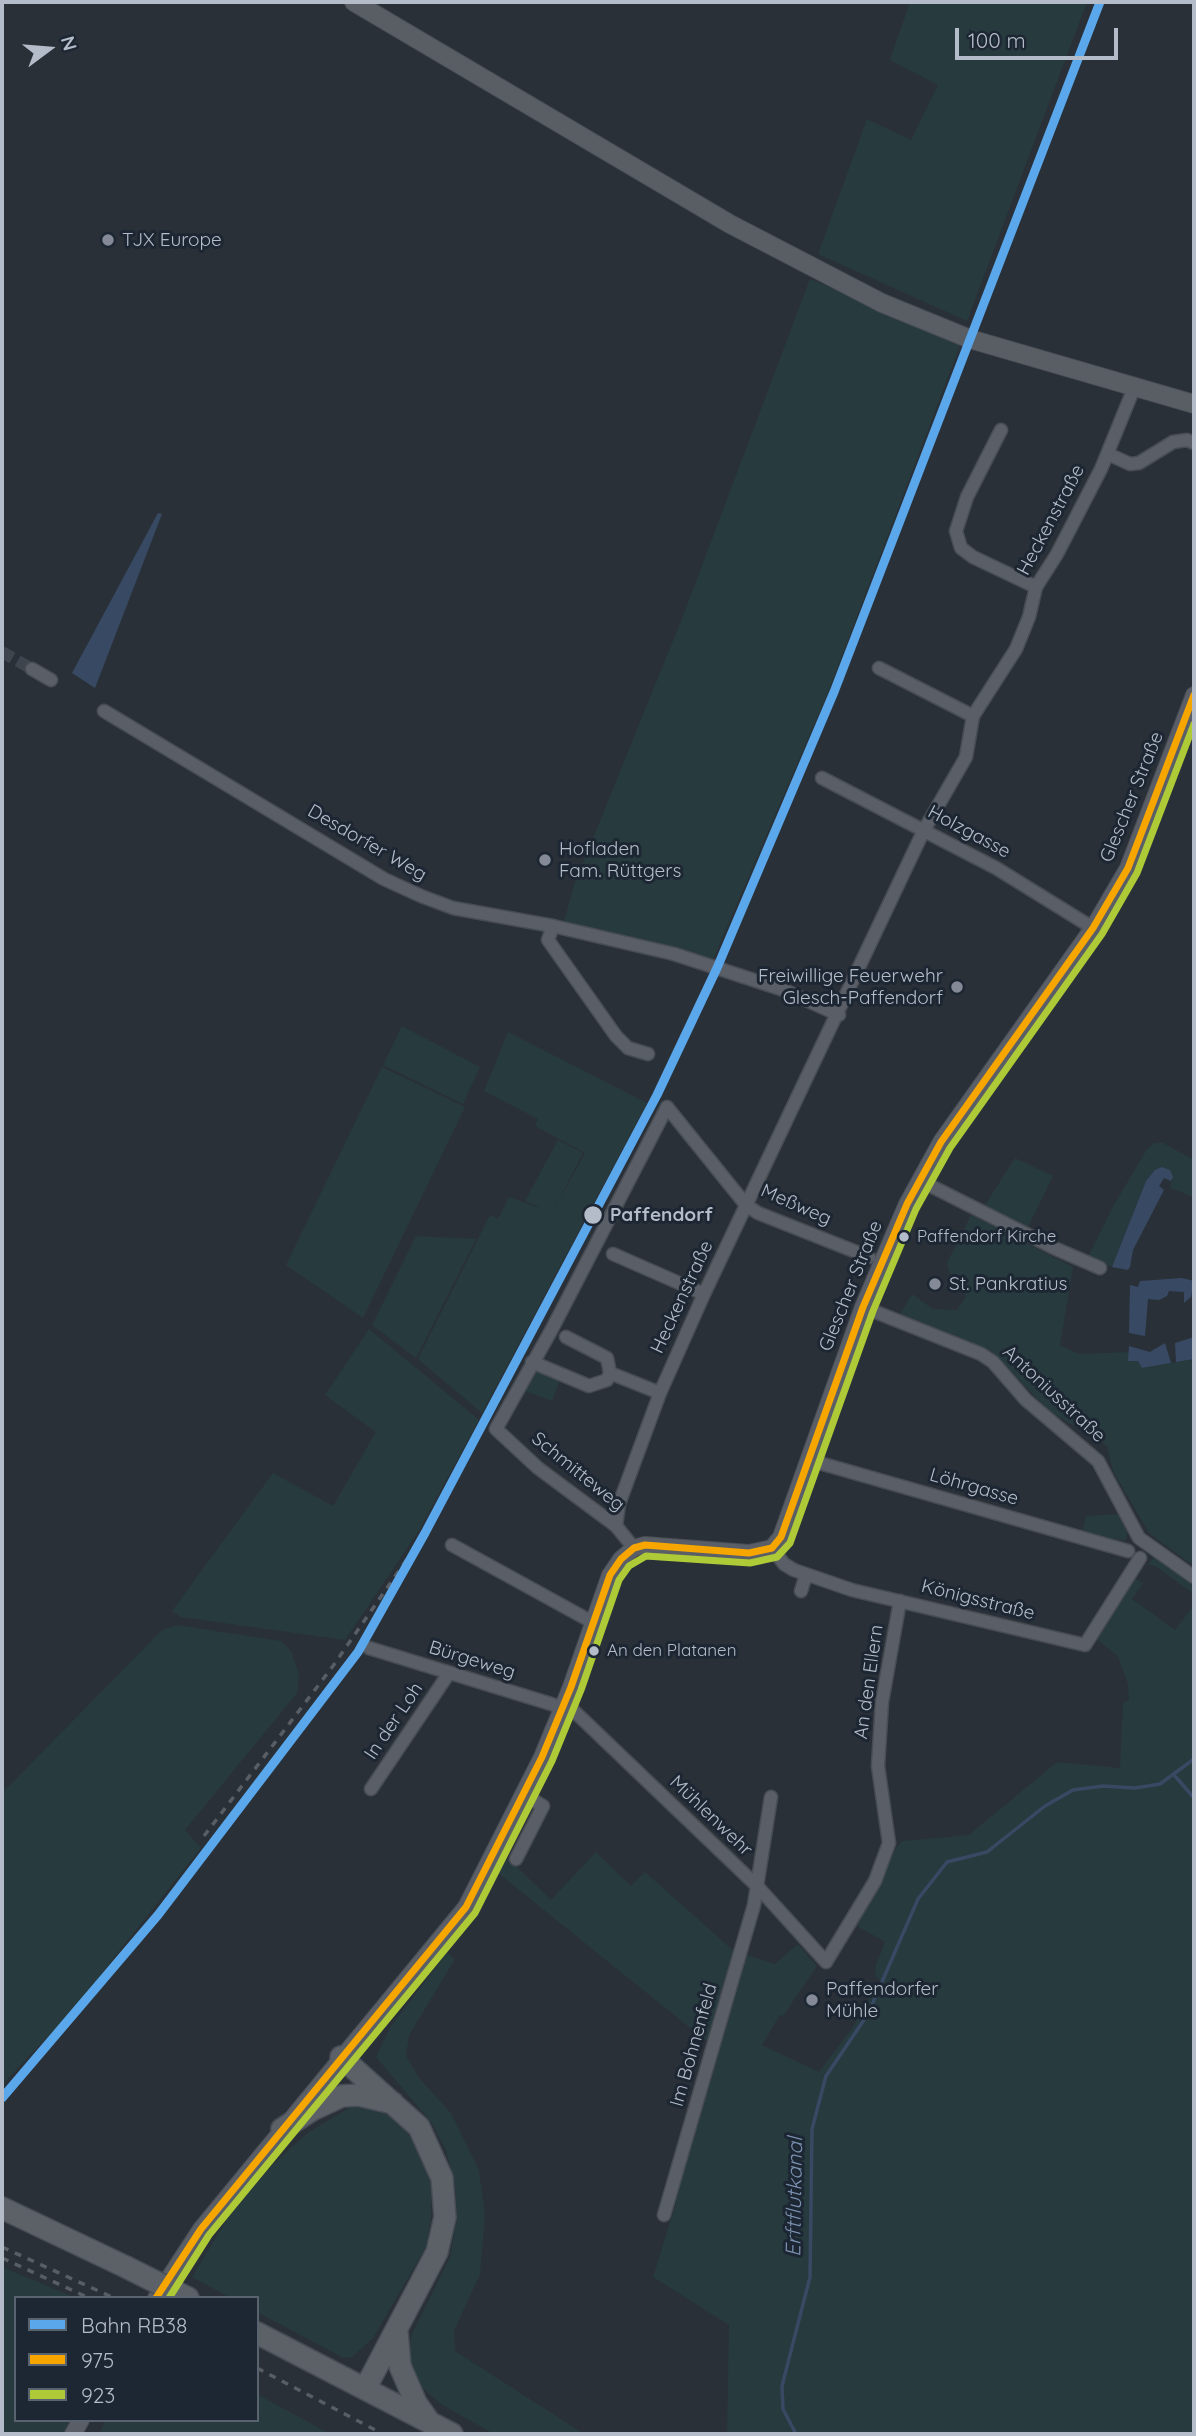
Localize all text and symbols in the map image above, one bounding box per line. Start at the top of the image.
north arrow [14,14,84,84]
scale bar [958,14,1121,58]
text: 100 m [968,27,1026,53]
text: N [56,33,83,53]
place label: TJX Europe [122,229,222,251]
marker: TJX Europe [100,232,116,248]
street label: Heckenstraße [1012,461,1090,579]
street label: Glescher Straße [1095,728,1169,866]
street label: Desdorfer Weg [303,800,431,886]
street label: Holzgasse [924,801,1014,863]
place label: Hofladen Fam. Rüttgers [559,838,681,882]
marker: Hofladen Fam. Rüttgers [537,852,553,868]
place label: Freiwillige Feuerwehr Glesch-Paffendorf [758,965,943,1009]
marker: Freiwillige Feuerwehr Glesch-Paffendorf [949,979,965,995]
street label: Meßweg [757,1179,835,1231]
marker: Paffendorf [582,1204,604,1226]
place label: Paffendorf [610,1204,713,1226]
street label: Glescher Straße [814,1217,888,1355]
place label: Paffendorf Kirche [917,1227,1056,1247]
marker: Paffendorf Kirche [897,1230,911,1244]
street label: Heckenstraße [646,1237,718,1357]
place label: St. Pankratius [949,1273,1067,1295]
marker: St. Pankratius [927,1276,943,1292]
street label: Antoniusstraße [998,1341,1110,1447]
street label: Schmitteweg [527,1428,629,1516]
street label: Löhrgasse [927,1463,1021,1511]
street label: Königsstraße [919,1575,1037,1625]
street label: An den Ellern [850,1623,888,1741]
street label: Bürgeweg [426,1636,518,1684]
place label: An den Platanen [607,1641,737,1661]
marker: An den Platanen [587,1644,601,1658]
street label: In der Loh [360,1678,428,1764]
street label: Mühlenwehr [665,1771,757,1861]
place label: Paffendorfer Mühle [826,1978,939,2022]
street label: Im Bohnenfeld [666,1981,722,2109]
marker: Paffendorfer Mühle [804,1992,820,2008]
water label: Erftflutkanal [781,2137,809,2257]
legend [14,2296,259,2422]
text: Bahn RB38 [81,2312,187,2338]
text: 975 [81,2347,114,2373]
text: 923 [81,2382,115,2408]

